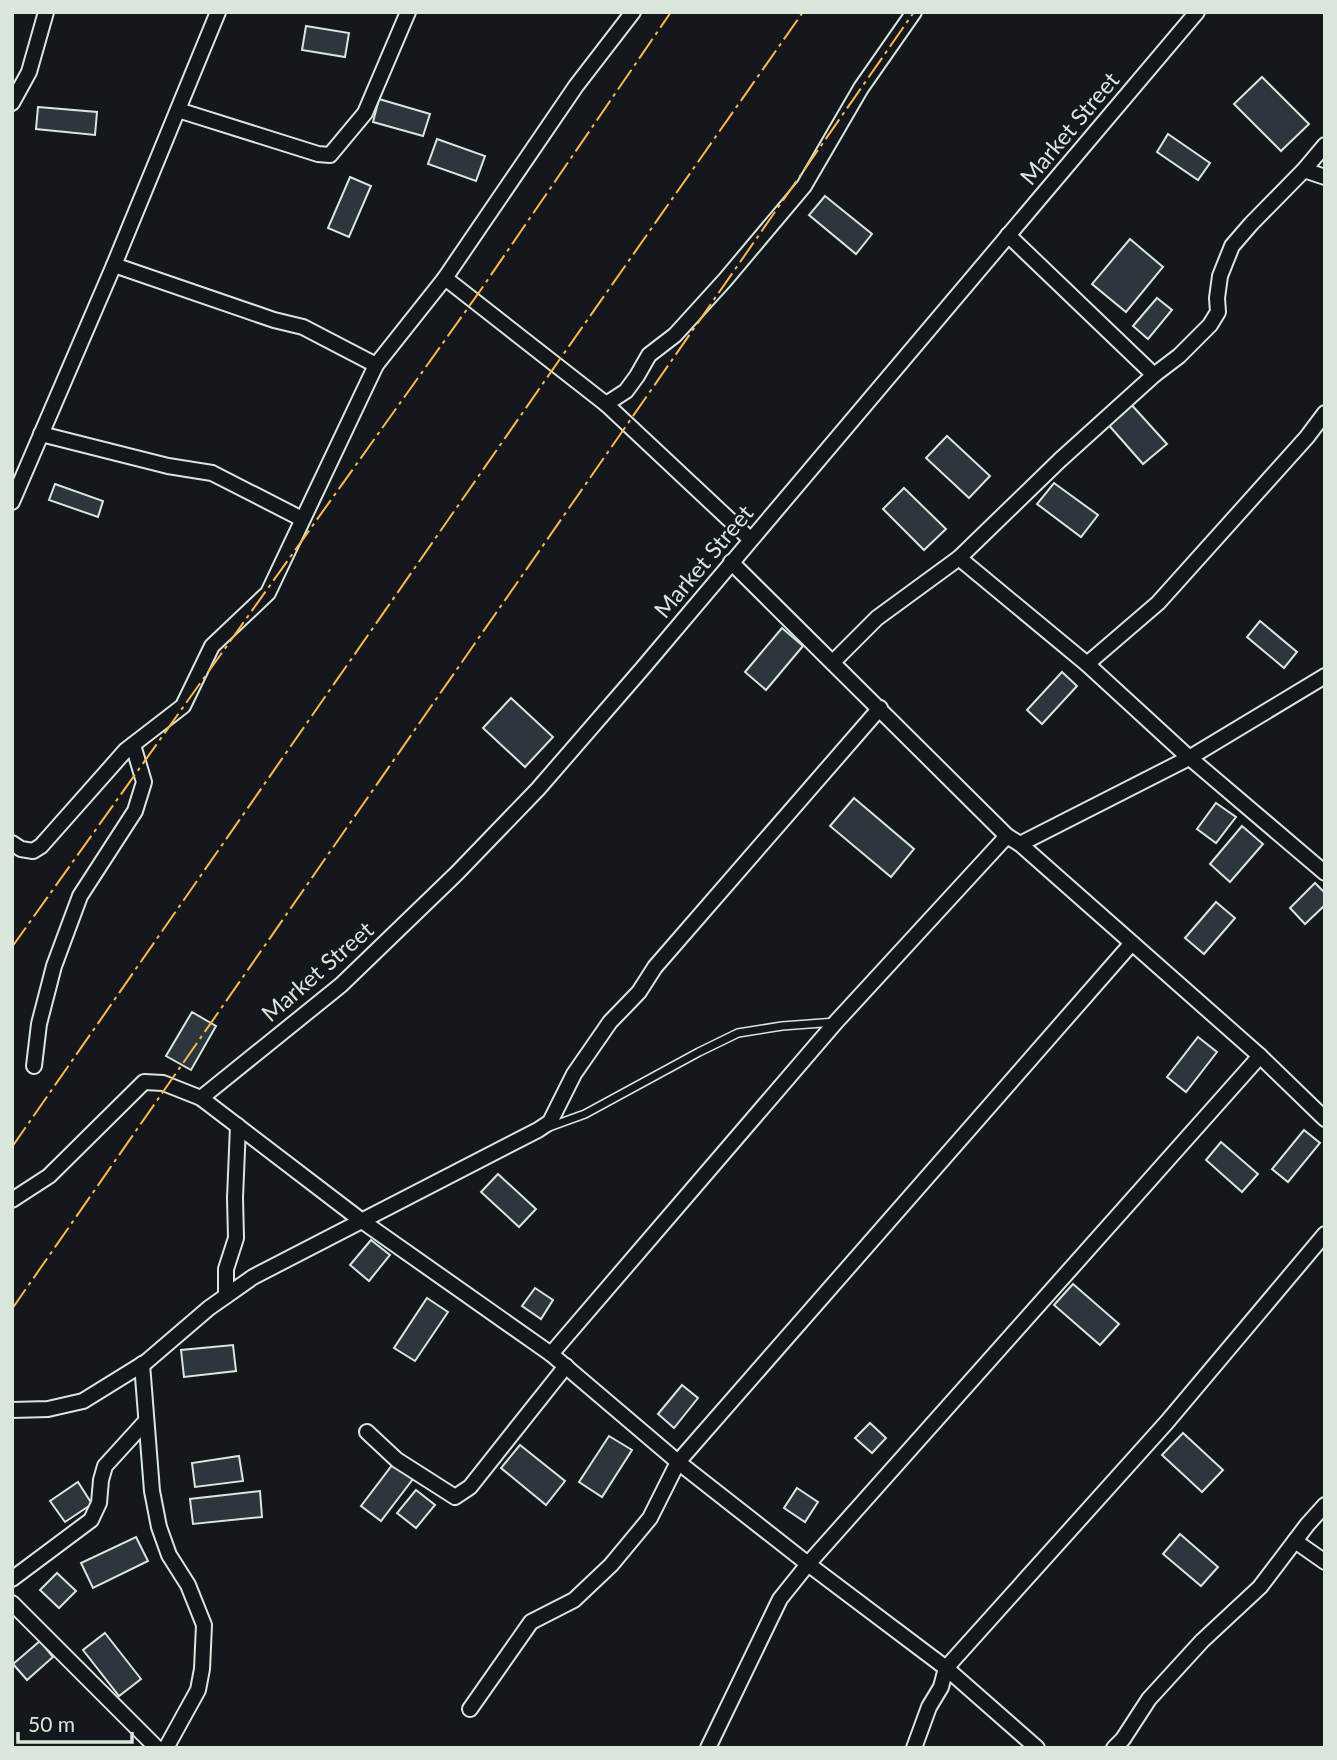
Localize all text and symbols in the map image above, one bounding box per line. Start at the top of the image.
street label: Market Street [1014,65,1125,190]
street label: Market Street [648,498,759,623]
street label: Market Street [256,914,379,1027]
scale bar [18,1700,131,1744]
text: 50 m [28,1711,75,1736]

